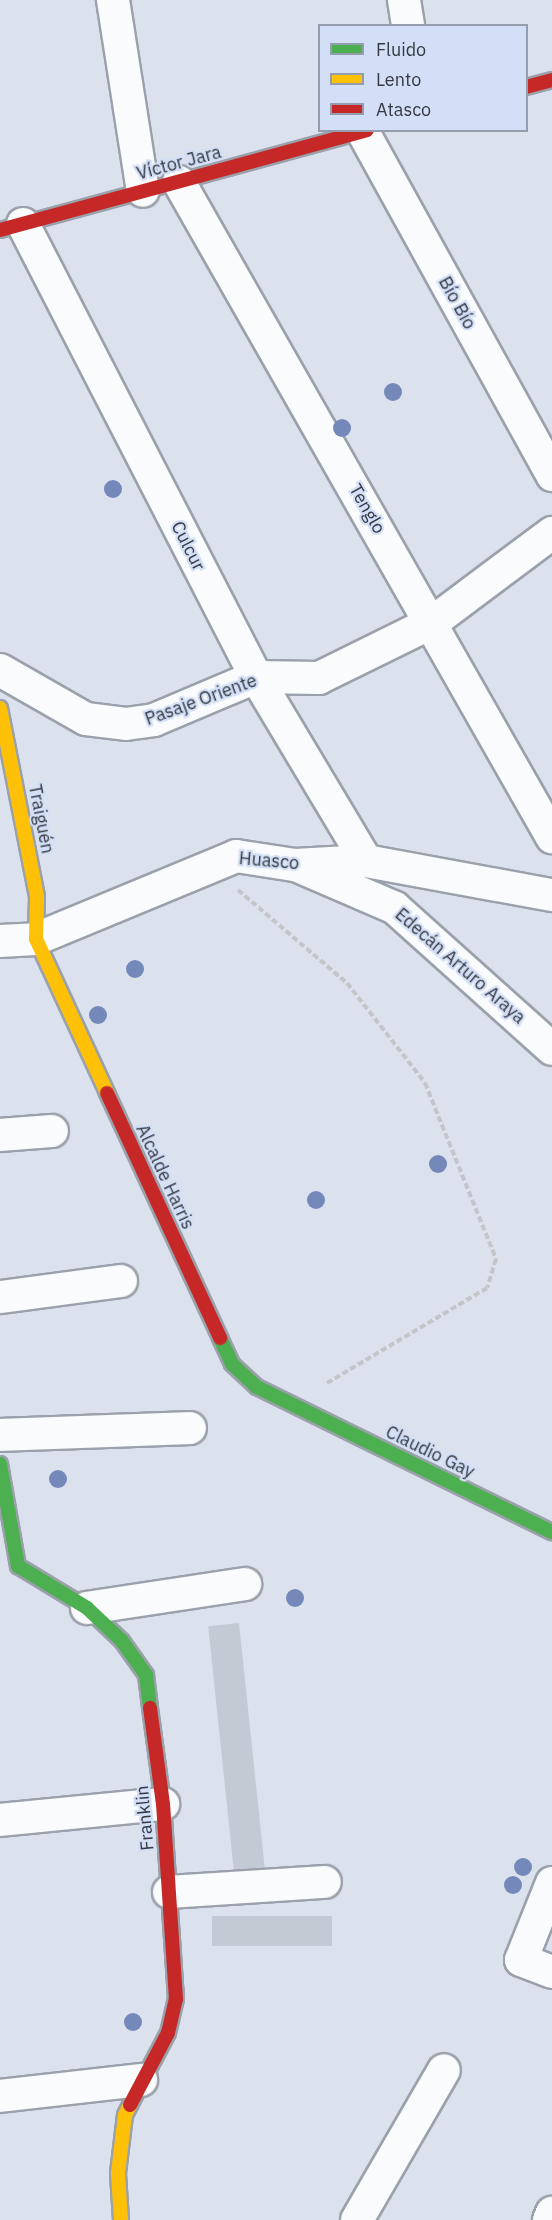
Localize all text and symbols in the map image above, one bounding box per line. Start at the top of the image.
legend [318,24,528,132]
text: Fluido [376,38,426,61]
text: Lento [376,68,421,91]
text: Atasco [376,98,431,121]
street label: Víctor Jara [134,141,224,185]
street label: Bío Bío [434,273,480,333]
street label: Tenglo [344,480,390,538]
street label: Culcur [167,518,209,574]
street label: Pasaje Oriente [142,670,260,730]
street label: Traiguén [24,783,58,855]
street label: Huasco [238,848,300,874]
street label: Edecán Arturo Araya [391,904,529,1028]
street label: Alcalde Harris [131,1121,199,1233]
street label: Claudio Gay [382,1421,478,1483]
street label: Franklin [131,1785,159,1851]

